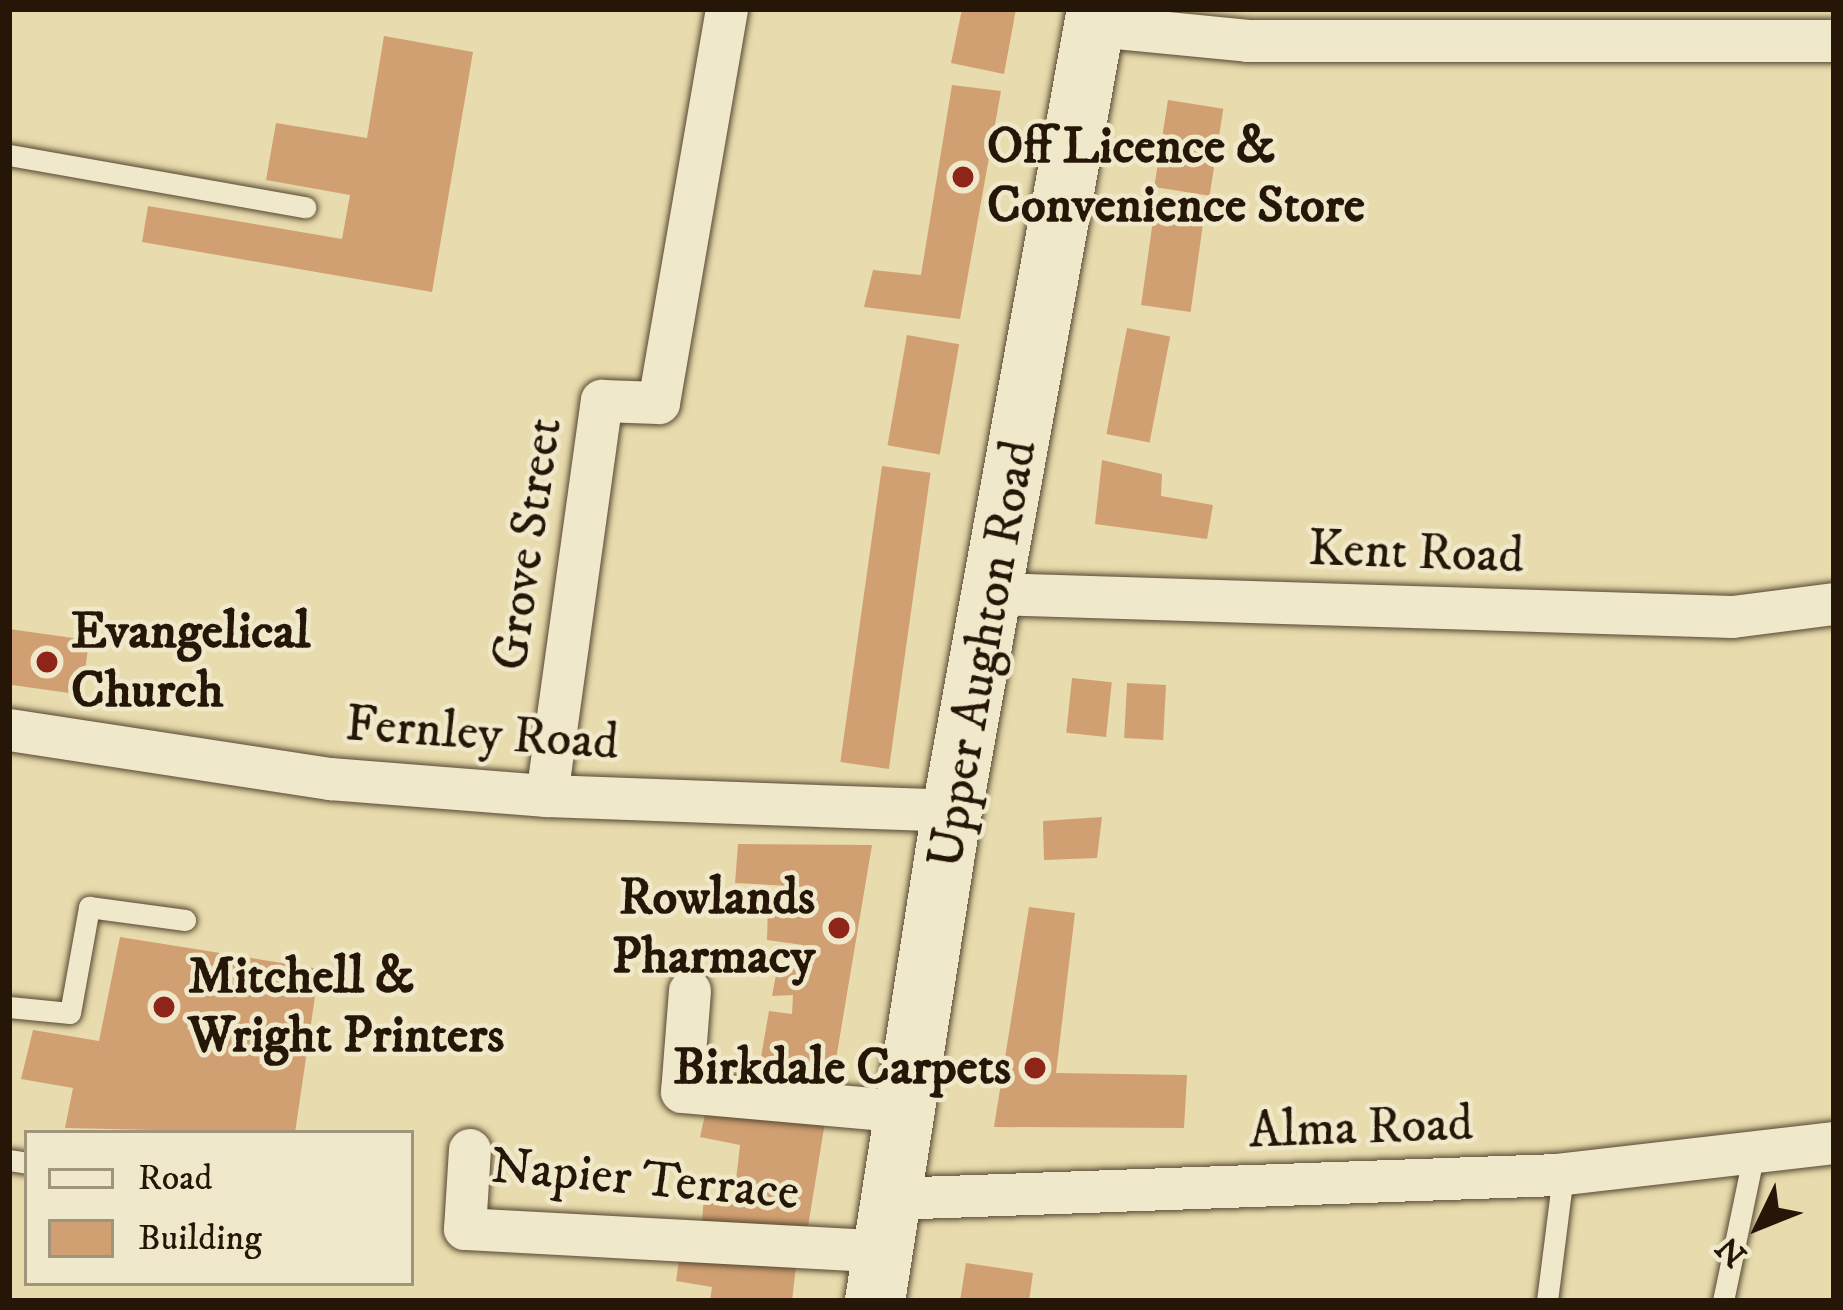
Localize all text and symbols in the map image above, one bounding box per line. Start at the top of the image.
place label: Off Licence & Convenience Store [987,117,1365,237]
marker: Off Licence & Convenience Store [950,164,976,190]
street label: Grove Street [480,414,576,674]
street label: Upper Aughton Road [915,435,1051,873]
street label: Kent Road [1307,519,1525,587]
place label: Evangelical Church [71,602,310,722]
marker: Evangelical Church [34,649,60,675]
street label: Fernley Road [343,694,621,774]
place label: Rowlands Pharmacy [612,868,815,988]
marker: Rowlands Pharmacy [826,915,852,941]
place label: Mitchell & Wright Printers [188,947,504,1067]
marker: Mitchell & Wright Printers [151,994,177,1020]
place label: Birkdale Carpets [673,1037,1011,1099]
marker: Birkdale Carpets [1022,1055,1048,1081]
street label: Alma Road [1248,1094,1474,1162]
legend [24,1130,414,1286]
street label: Napier Terrace [488,1136,802,1224]
text: Road [138,1156,213,1201]
north arrow [1699,1166,1819,1286]
text: Building [138,1216,262,1261]
text: N [1708,1227,1757,1275]

